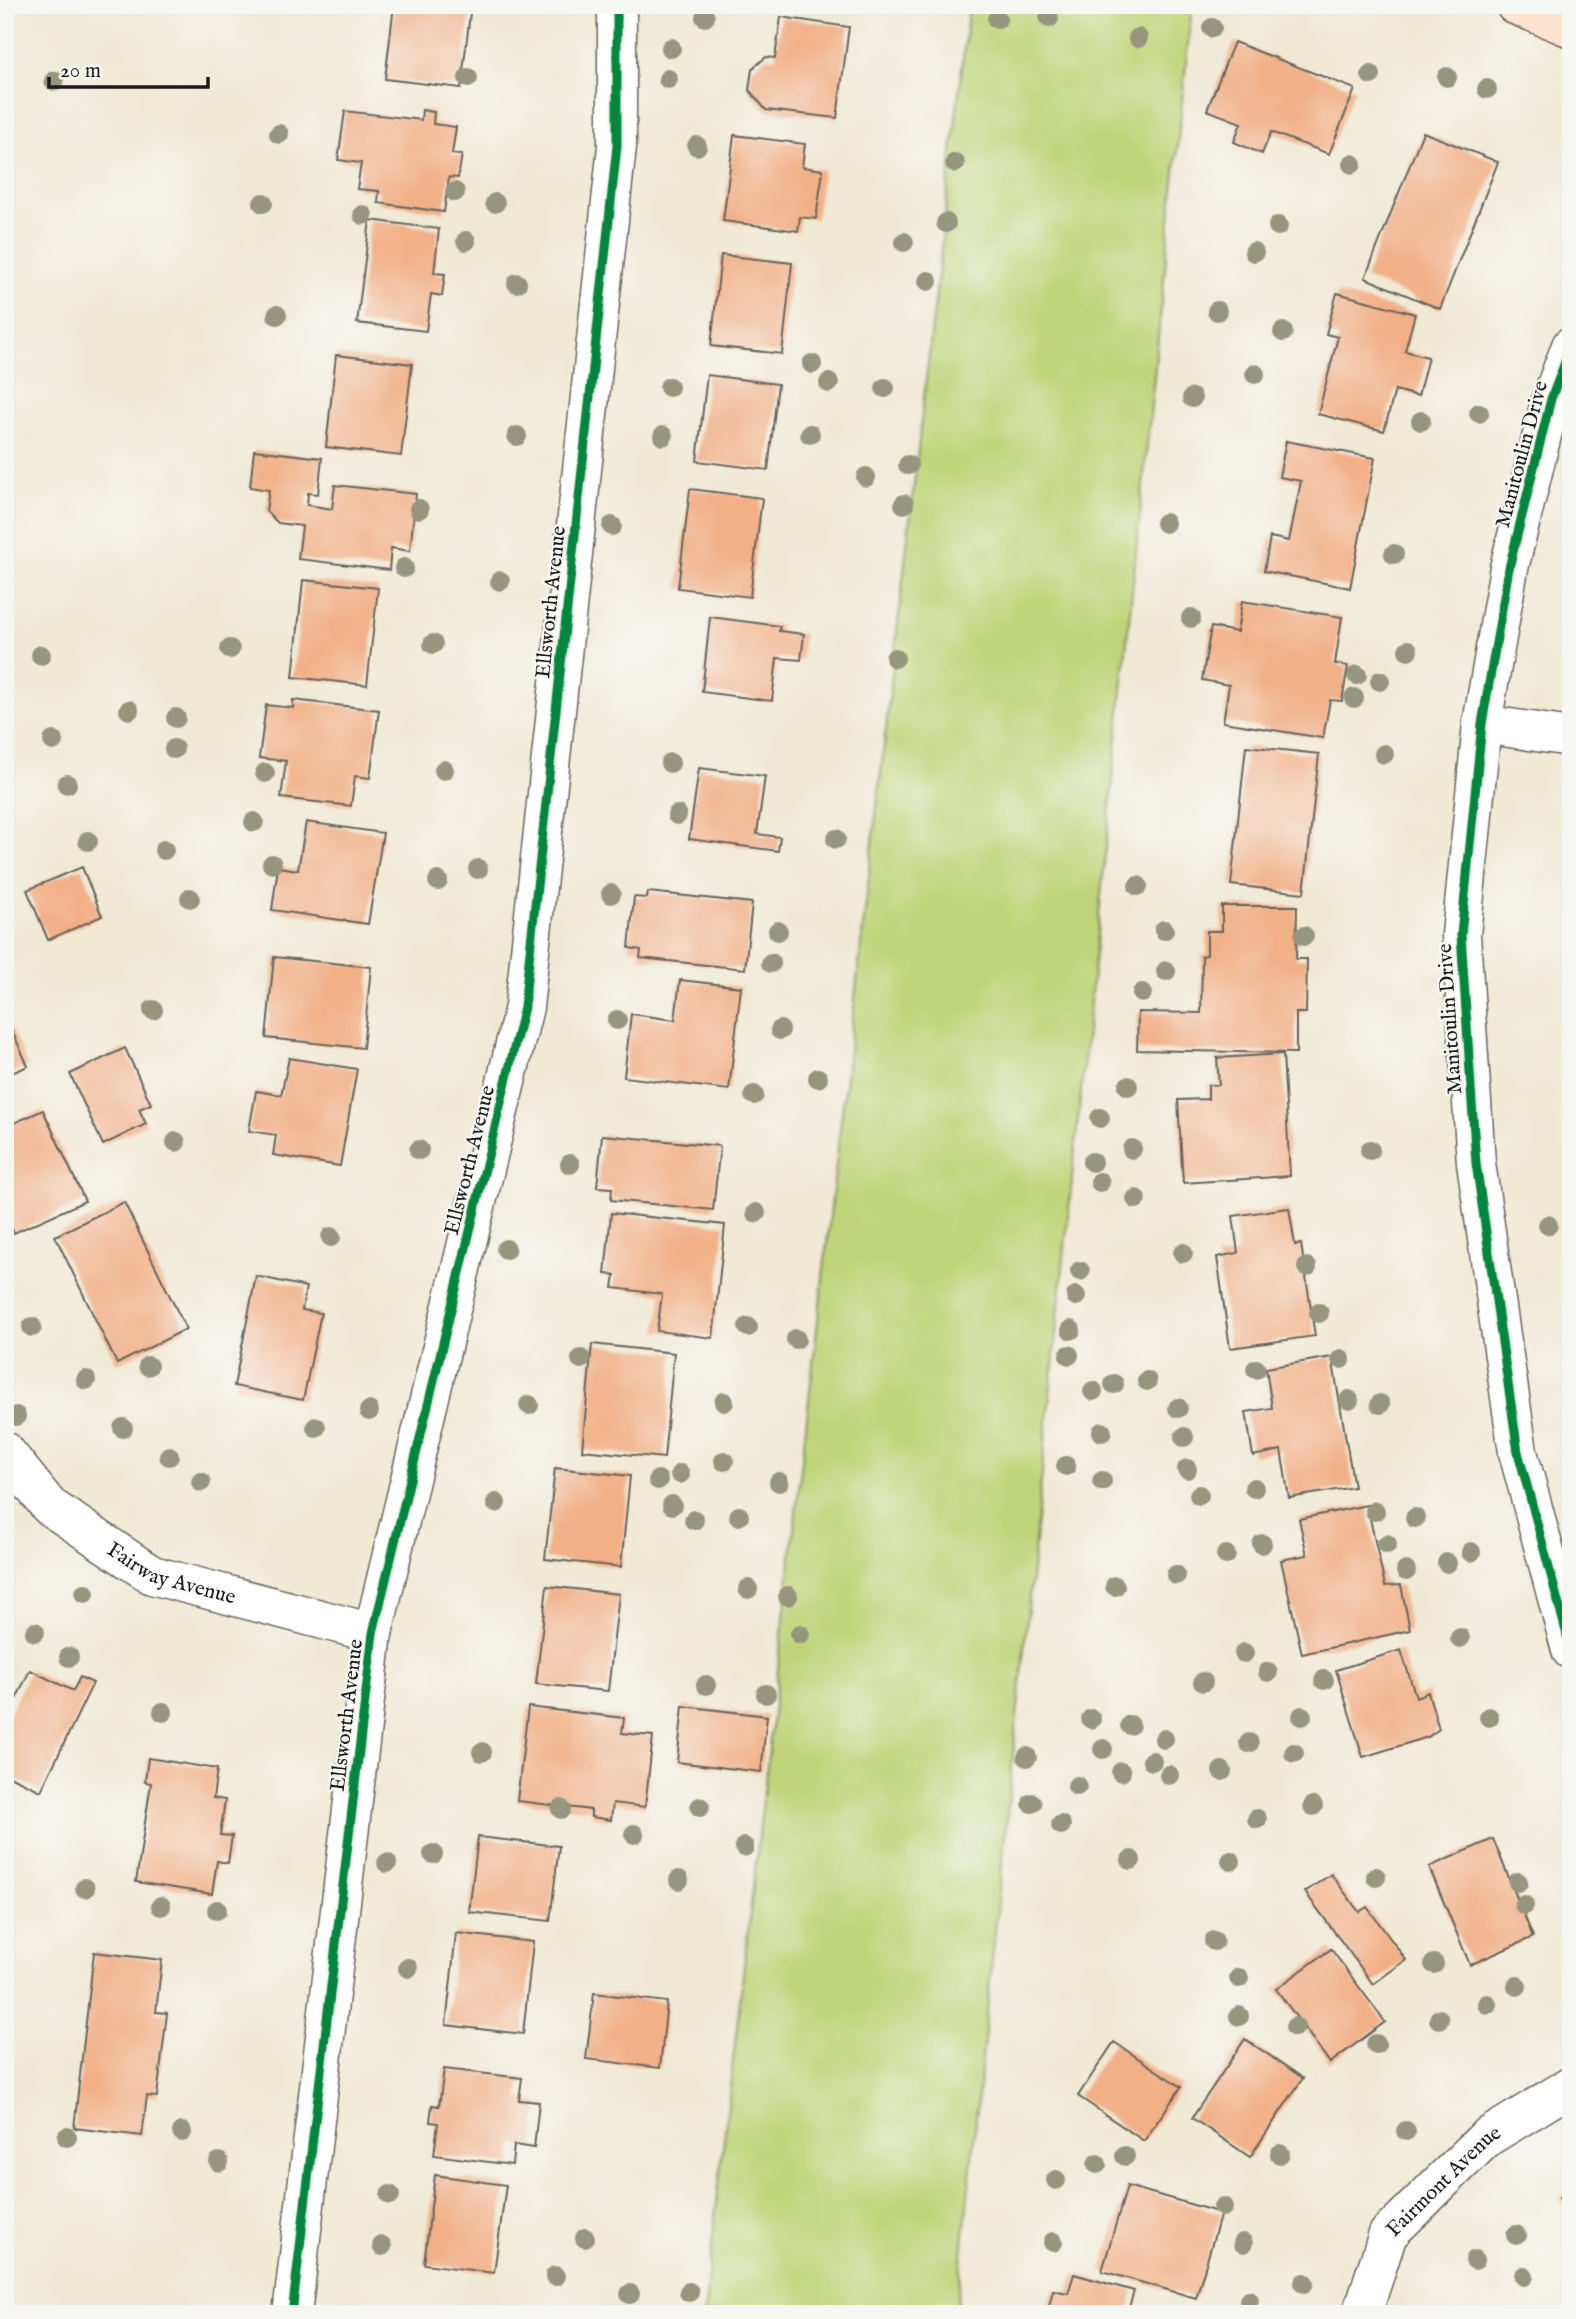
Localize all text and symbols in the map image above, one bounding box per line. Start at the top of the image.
scale bar [49,46,208,90]
text: 20 m [60,58,101,85]
street label: Manitoulin Drive [1490,378,1555,531]
street label: Ellsworth Avenue [530,524,573,680]
street label: Manitoulin Drive [1432,942,1469,1095]
street label: Ellsworth Avenue [439,1082,502,1238]
street label: Fairway Avenue [101,1537,239,1611]
street label: Ellsworth Avenue [325,1637,370,1793]
street label: Fairmont Avenue [1381,2120,1507,2243]

